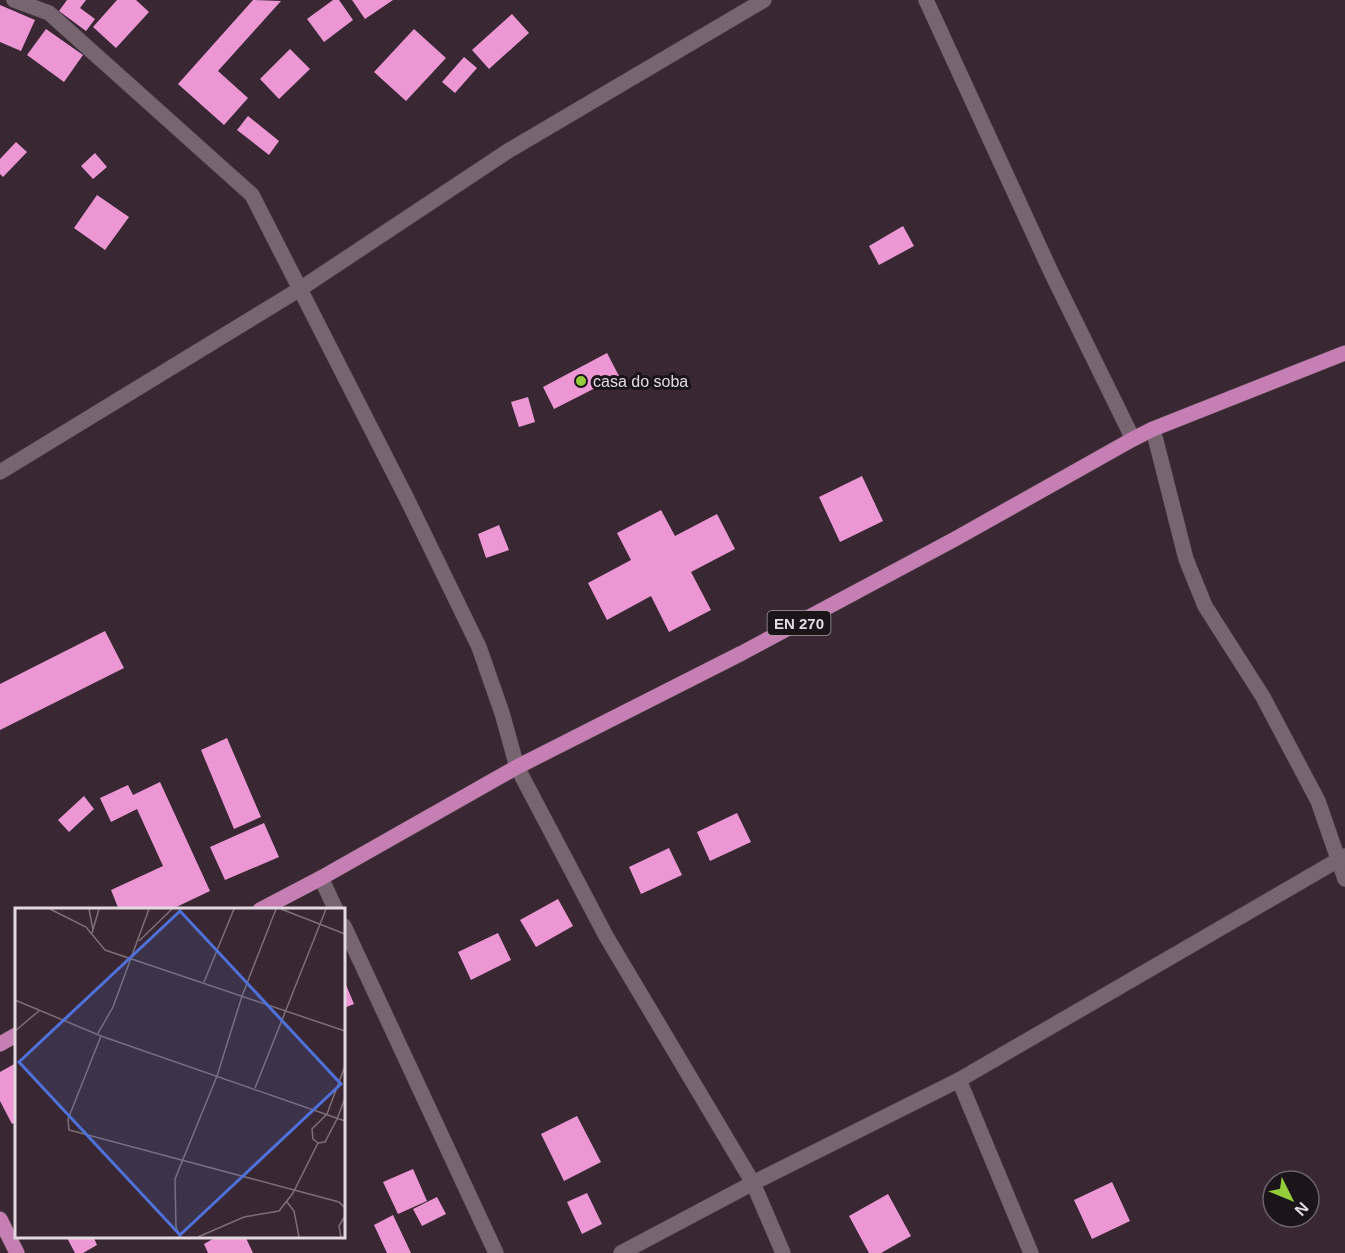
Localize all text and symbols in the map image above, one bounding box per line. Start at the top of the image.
place label: casa do soba [593,373,688,390]
marker: casa do soba [574,374,588,388]
road number: EN 270 [768,611,830,635]
inset map [15,908,345,1238]
north arrow [1261,1169,1321,1229]
text: N [1291,1199,1312,1219]

